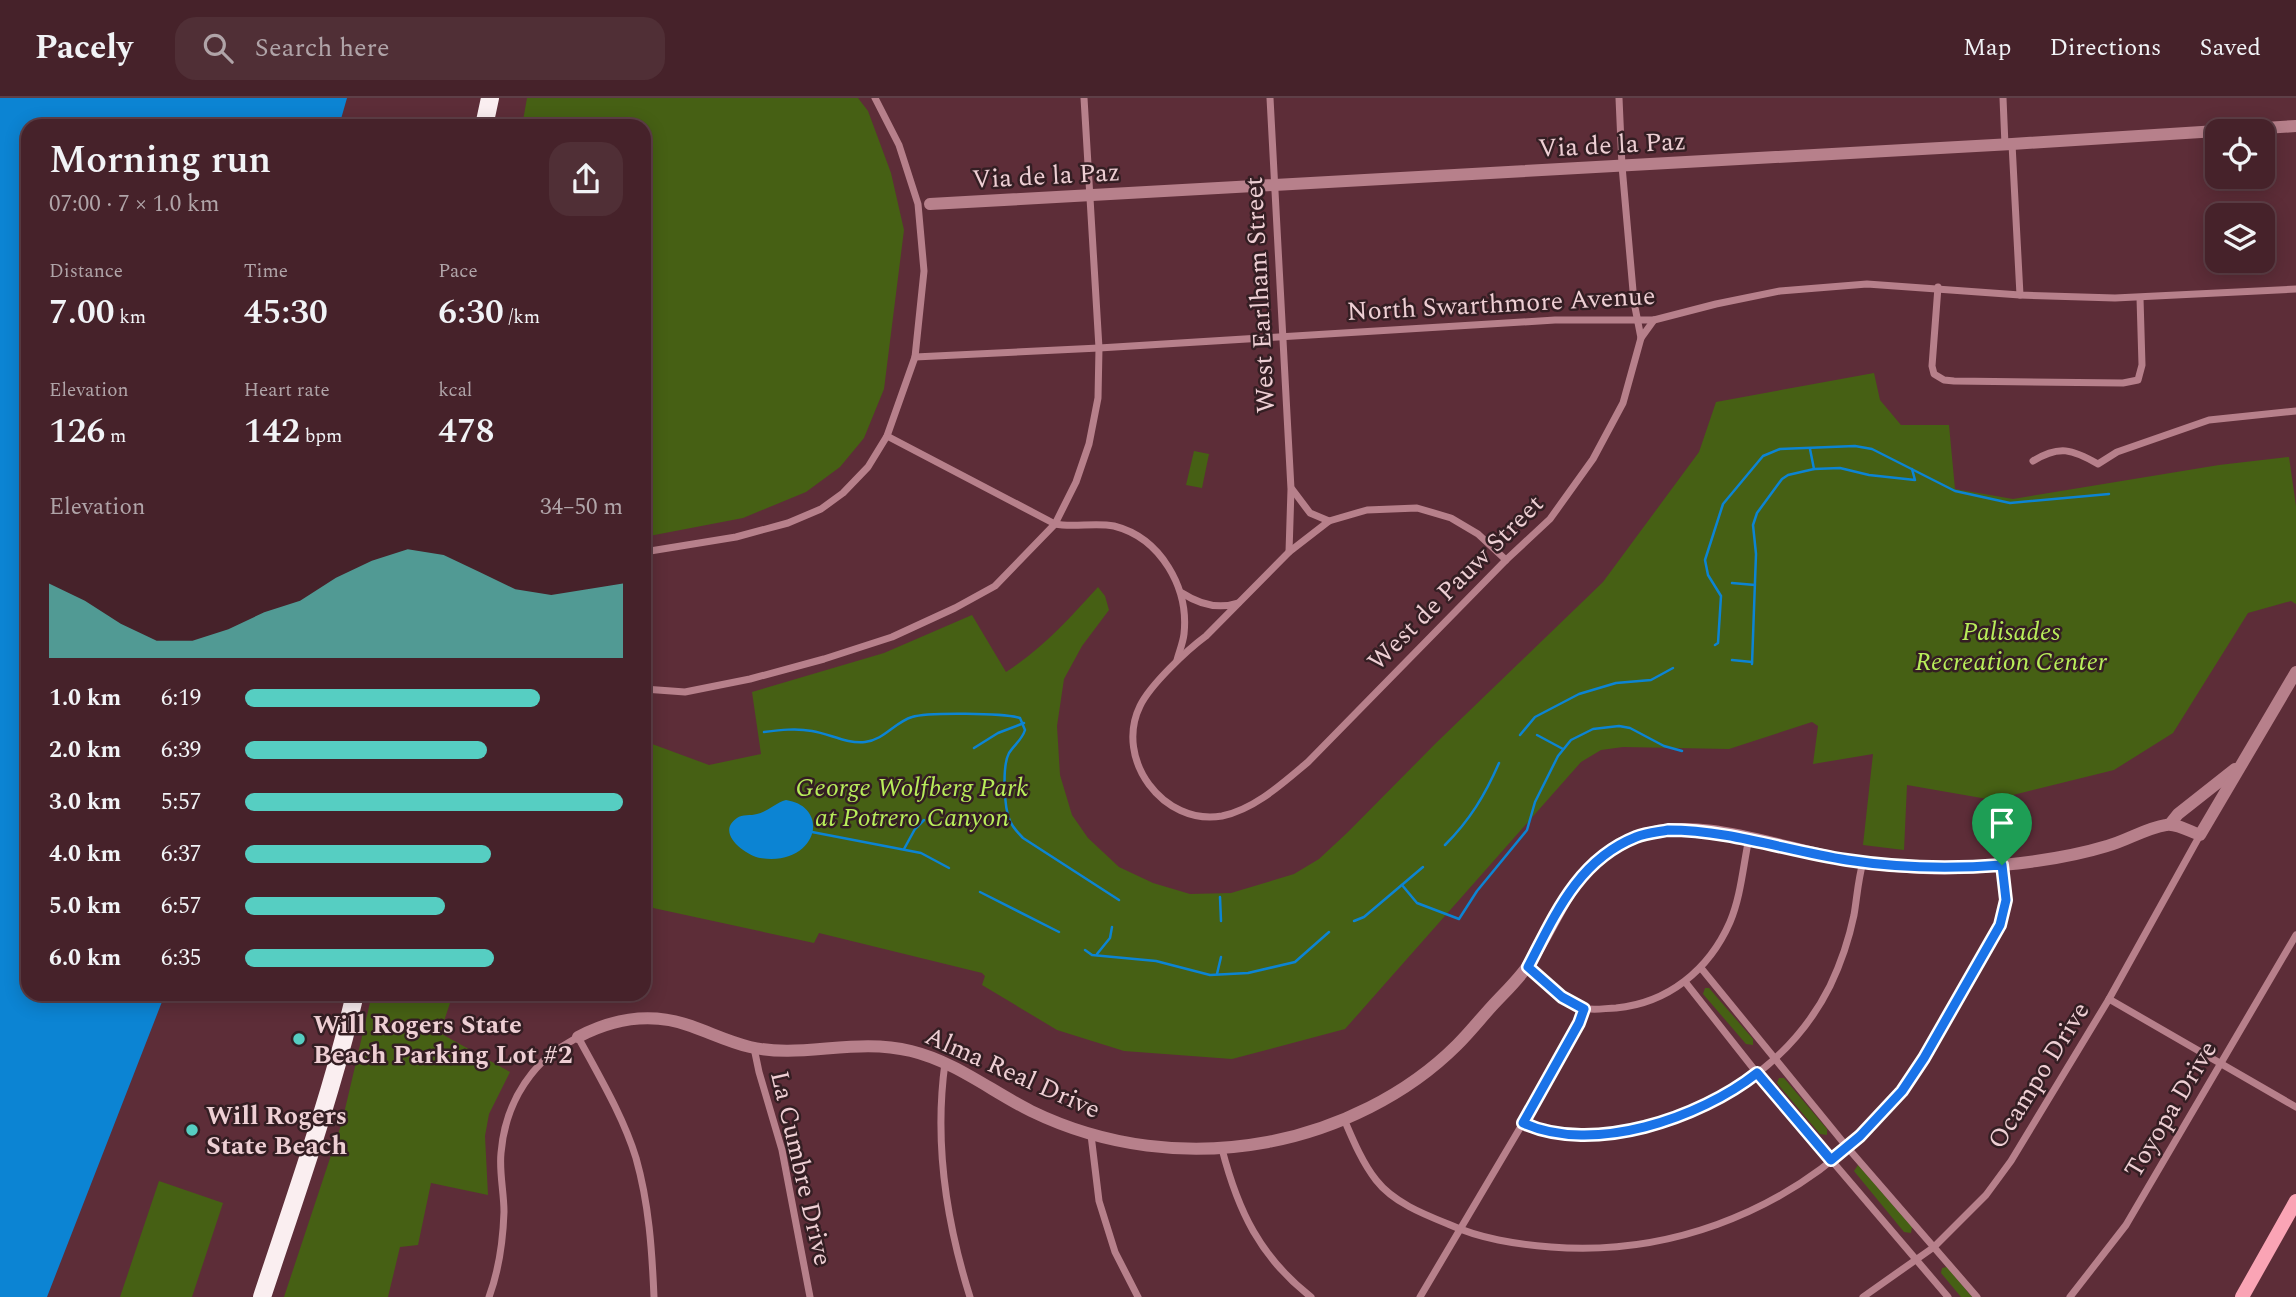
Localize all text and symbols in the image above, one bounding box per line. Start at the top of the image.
search box [175,17,665,80]
text: Pacely [35,23,133,73]
text: Search here [255,28,390,68]
icon: search [199,29,237,67]
text: Map [1963,30,2011,66]
text: Directions [2049,30,2161,66]
text: Saved [2199,30,2261,66]
map controls [2205,119,2275,273]
button: locate [2205,119,2275,189]
street label: Via de la Paz [1537,121,1687,169]
text: Morning run [49,132,271,190]
button: share [549,142,623,216]
street label: Via de la Paz [971,152,1121,200]
street label: West Earlham Street [1234,176,1286,414]
text: 07:00 · 7 × 1.0 km [49,187,220,222]
button: layers [2205,203,2275,273]
text: Distance [49,257,123,286]
text: Time [244,257,288,286]
text: Pace [438,257,478,286]
street label: North Swarthmore Avenue [1346,276,1656,332]
text: 7.00 [49,286,114,339]
text: 45:30 [244,286,328,339]
text: 6:30 [438,286,504,339]
text: km [114,303,146,332]
text: /km [504,303,540,332]
text: Elevation [49,376,129,405]
text: Heart rate [244,376,330,405]
text: kcal [438,376,472,405]
text: 126 [49,405,105,458]
text: 142 [244,405,300,458]
text: 478 [438,405,495,458]
text: m [105,422,126,451]
text: bpm [300,422,342,451]
street label: West de Pauw Street [1358,485,1553,680]
text: Elevation [49,490,145,525]
text: 34–50 m [540,490,623,525]
park label: Palisades Recreation Center [1915,612,2108,682]
text: 1.0 km [49,681,121,716]
text: 6:19 [161,681,201,716]
text: 2.0 km [49,733,121,768]
text: 6:39 [161,733,201,768]
park label: George Wolfberg Park at Potrero Canyon [796,768,1028,838]
text: 3.0 km [49,785,121,820]
text: 5:57 [161,785,201,820]
pin [1972,793,2032,865]
icon: arrive [1983,804,2021,842]
text: 4.0 km [49,837,121,872]
text: 6:37 [161,837,201,872]
text: 5.0 km [49,889,121,924]
text: 6:57 [161,889,201,924]
text: 6.0 km [49,941,121,976]
text: 6:35 [161,941,201,976]
street label: Ocampo Drive [1977,994,2100,1157]
place label: Will Rogers State Beach Parking Lot #2 [313,1005,572,1075]
street label: Alma Real Drive [918,1016,1107,1130]
marker: Will Rogers State Beach Parking Lot #2 [291,1031,307,1047]
street label: Toyopa Drive [2114,1033,2228,1186]
street label: La Cumbre Drive [759,1067,843,1270]
place label: Will Rogers State Beach [206,1096,347,1166]
marker: Will Rogers State Beach [184,1122,200,1138]

